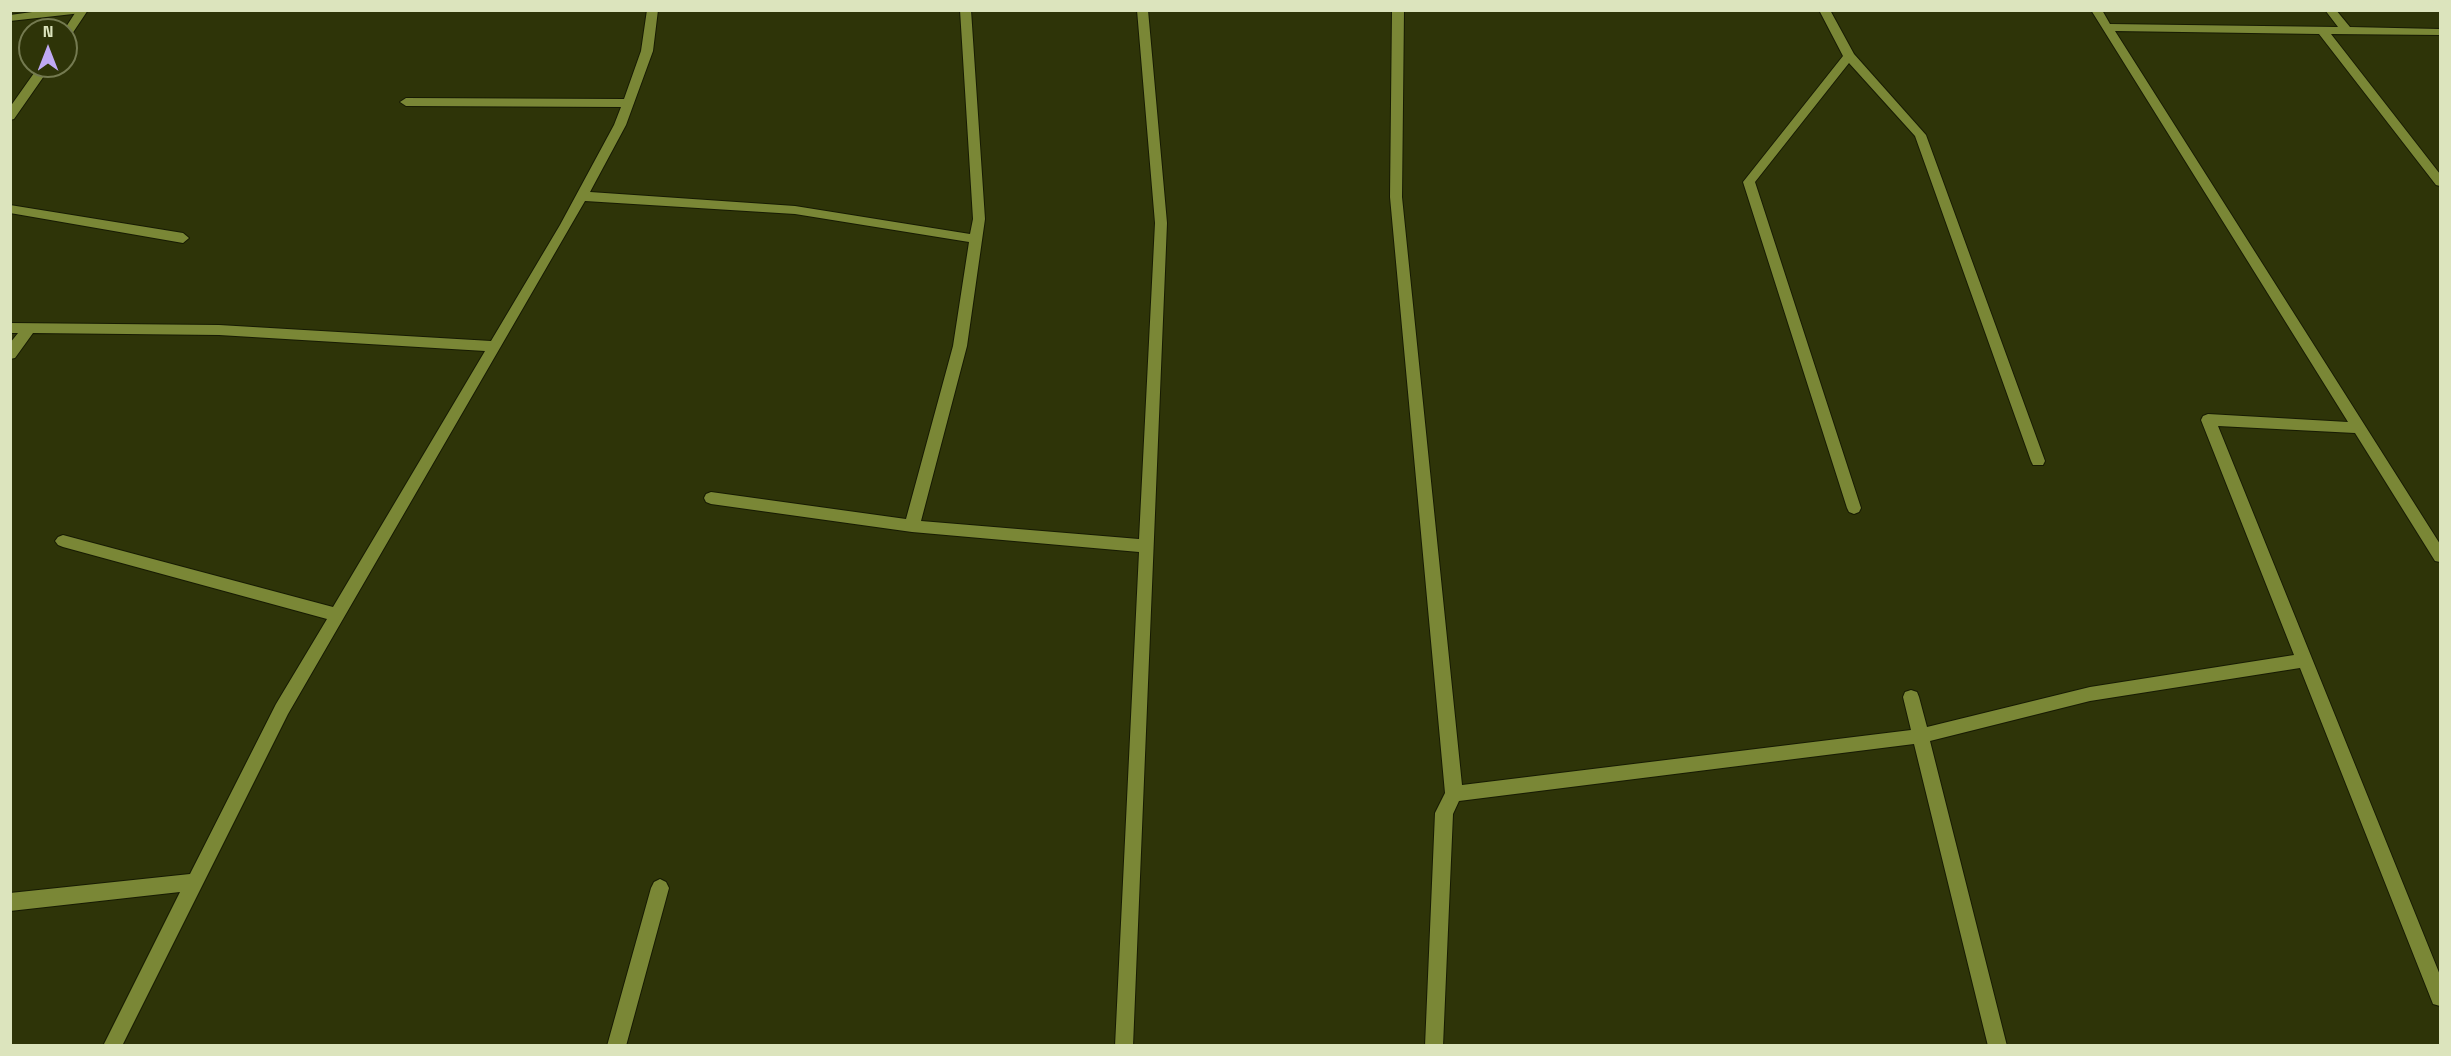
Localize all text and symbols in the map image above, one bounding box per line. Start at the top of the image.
north arrow [18,18,78,78]
text: N [43,21,53,42]

